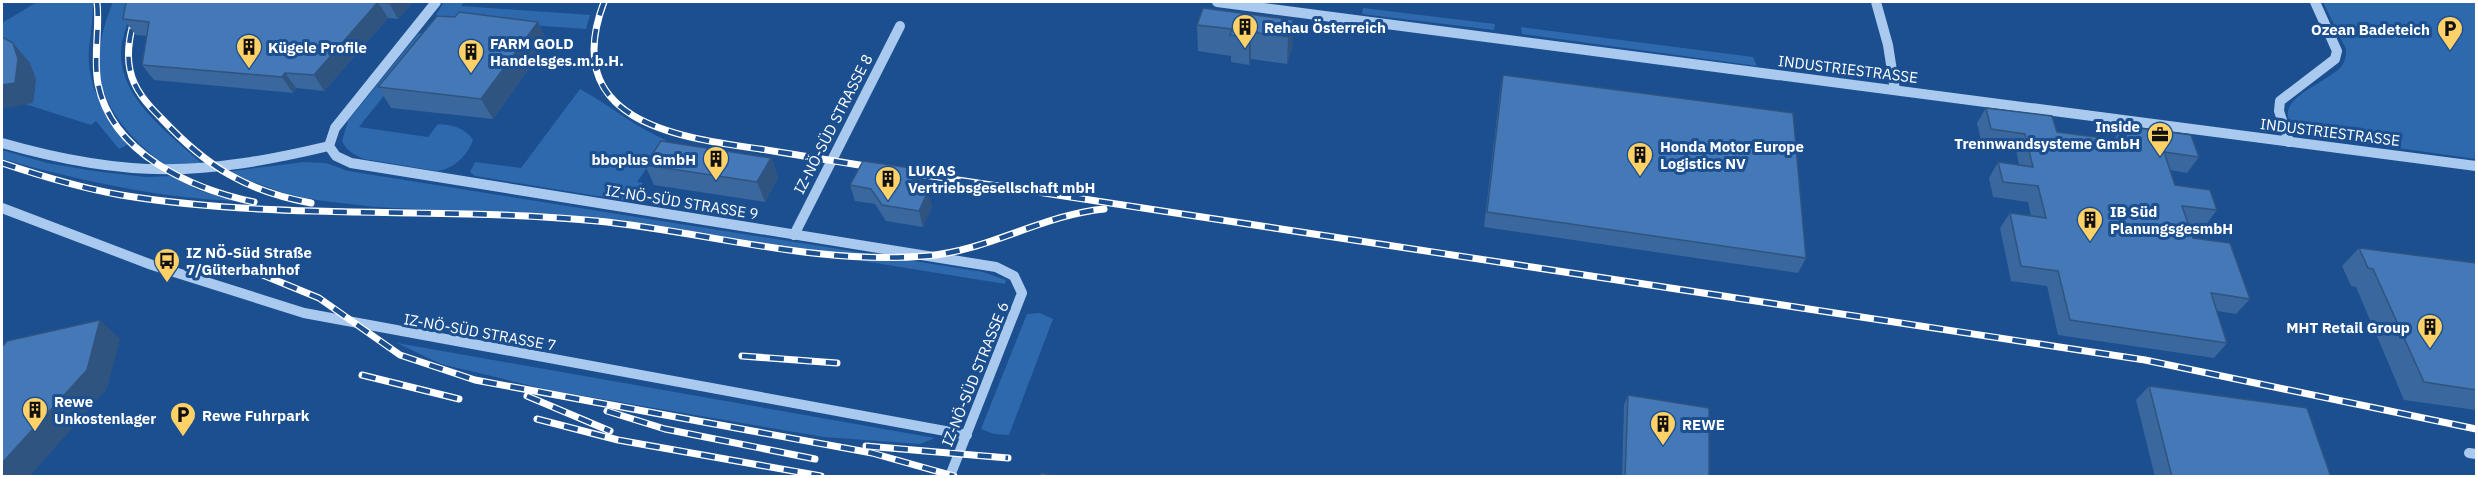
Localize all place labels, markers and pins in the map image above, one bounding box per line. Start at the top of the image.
building icon: Rehau Österreich [1230,12,1260,50]
parking icon: Ozean Badeteich [2435,14,2465,52]
place label: Rehau Österreich [1264,18,1386,37]
place label: Ozean Badeteich [2311,20,2430,39]
building icon: Kügele Profile [234,32,264,70]
place label: FARM GOLD Handelsges.m.b.H. [490,34,624,70]
building icon: FARM GOLD Handelsges.m.b.H. [456,37,486,75]
place label: Kügele Profile [268,38,367,57]
place label: Inside Trennwandsysteme GmbH [1954,117,2140,153]
office icon: Inside Trennwandsysteme GmbH [2145,120,2175,158]
place label: Honda Motor Europe Logistics NV [1660,137,1804,173]
building icon: Honda Motor Europe Logistics NV [1625,140,1655,178]
building icon: bboplus GmbH [701,144,731,182]
place label: bboplus GmbH [591,150,696,169]
place label: LUKAS Vertriebsgesellschaft mbH [908,161,1095,197]
building icon: LUKAS Vertriebsgesellschaft mbH [873,164,903,202]
place label: IB Süd PlanungsgesmbH [2110,202,2233,238]
building icon: IB Süd PlanungsgesmbH [2075,205,2105,243]
place label: IZ NÖ-Süd Straße 7/Güterbahnhof [186,243,312,279]
bus stop icon: IZ NÖ-Süd Straße 7/Güterbahnhof [152,246,182,284]
building icon: MHT Retail Group [2415,312,2445,350]
place label: MHT Retail Group [2286,318,2410,337]
place label: Rewe Unkostenlager [54,392,156,428]
building icon: Rewe Unkostenlager [20,395,50,433]
parking icon: Rewe Fuhrpark [168,400,198,438]
place label: Rewe Fuhrpark [202,406,310,425]
building icon: REWE [1648,409,1678,447]
place label: REWE [1682,415,1725,434]

